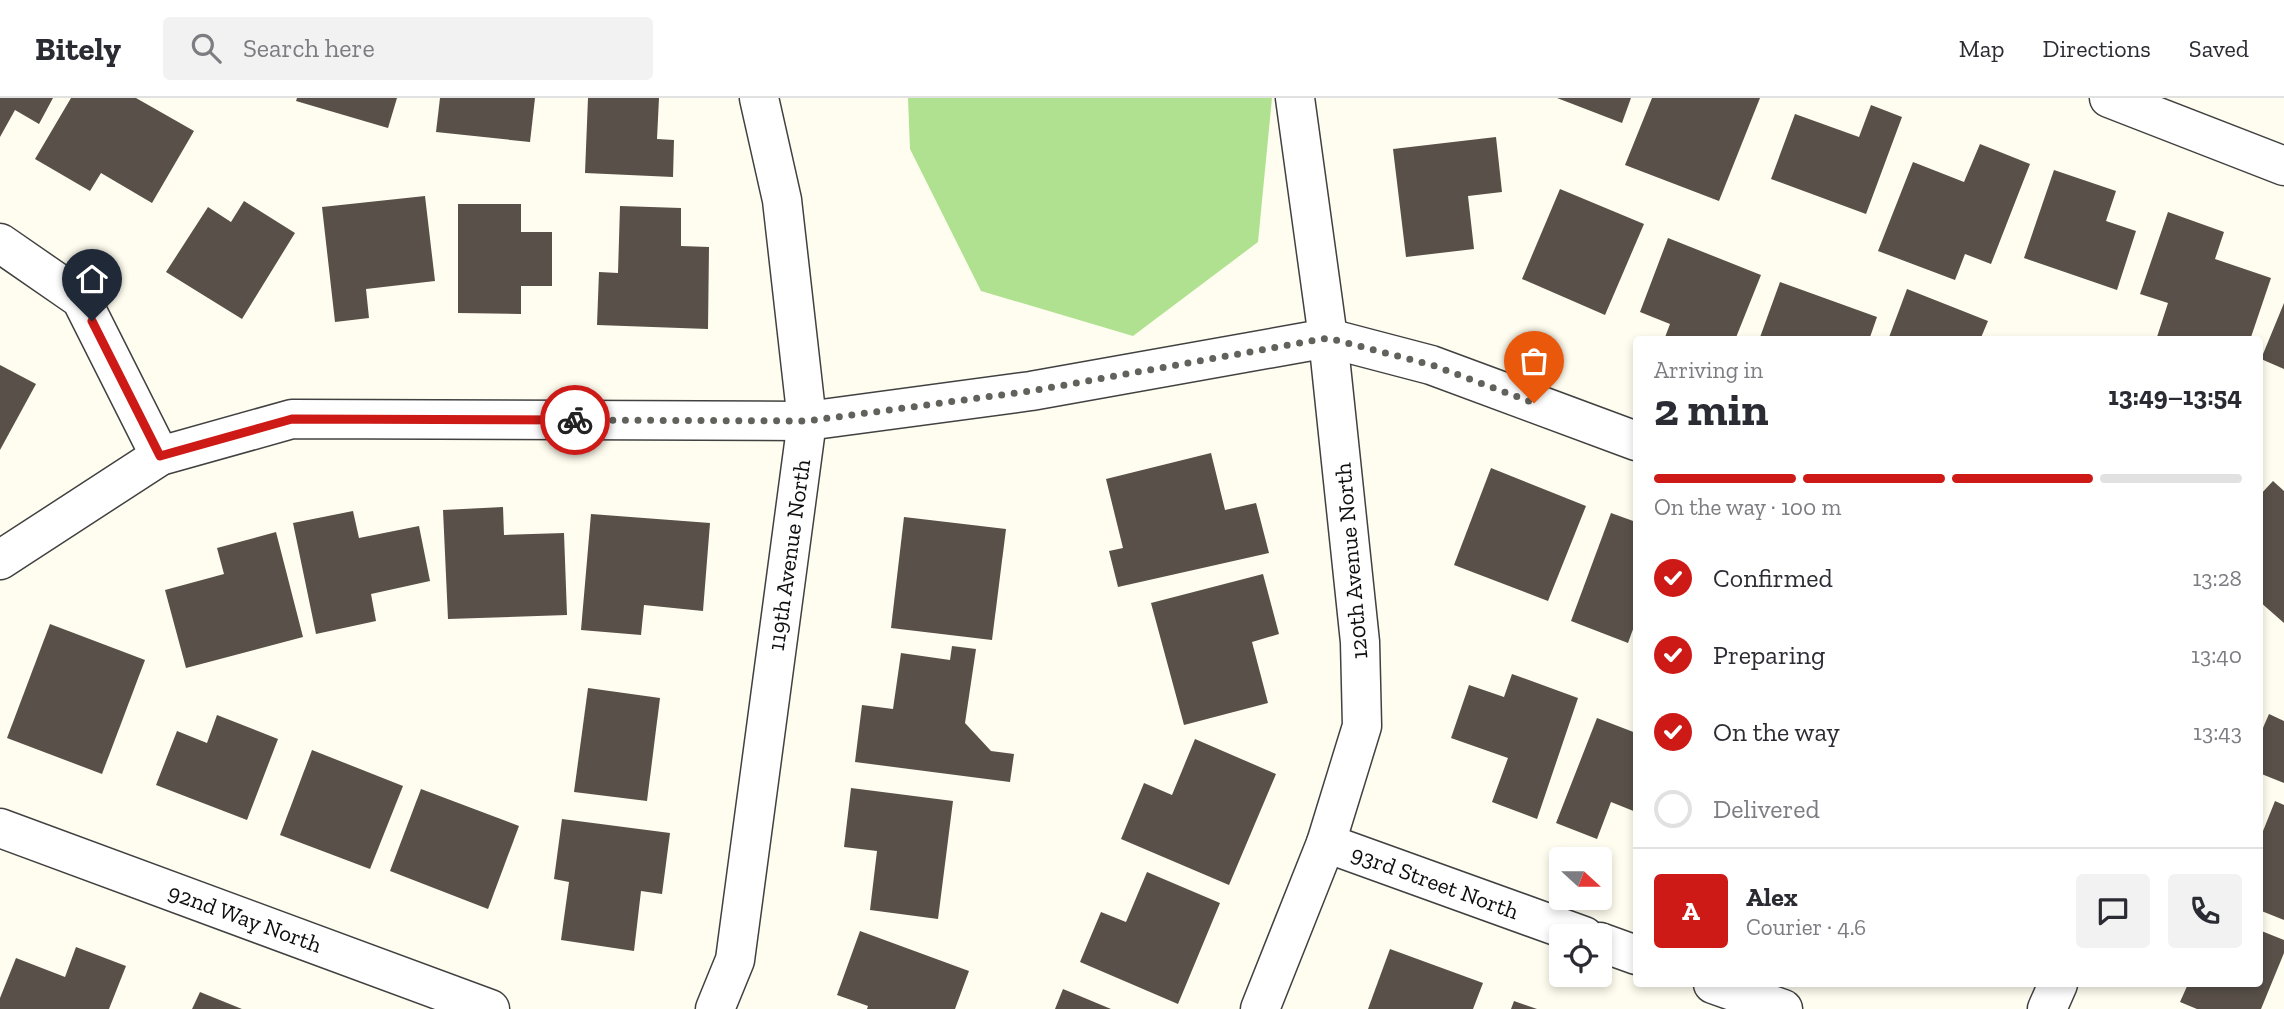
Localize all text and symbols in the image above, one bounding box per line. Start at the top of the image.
search box [163,17,653,80]
text: Bitely [35,29,121,68]
icon: search [187,29,225,67]
text: Search here [243,32,375,64]
text: Map [1959,34,2005,63]
text: Directions [2043,34,2151,63]
text: Saved [2189,34,2249,63]
pin [62,249,122,321]
icon: home [73,260,111,298]
pin [1504,331,1564,403]
icon: bag [1515,342,1553,380]
text: Arriving in [1654,356,1763,384]
text: 13:49–13:54 [2108,380,2242,412]
text: 2 min [1654,382,1769,437]
courier [540,385,610,455]
icon: bike [556,401,594,439]
street label: 119th Avenue North [762,457,816,653]
street label: 120th Avenue North [1328,461,1374,660]
text: On the way · 100 m [1654,493,1841,521]
icon: check [1654,559,1692,597]
text: Confirmed [1713,562,1833,594]
text: 13:28 [2193,564,2242,592]
icon: check [1654,636,1692,674]
text: Preparing [1713,639,1825,671]
text: 13:40 [2191,641,2242,669]
icon: check [1654,713,1692,751]
text: On the way [1713,716,1840,748]
text: 13:43 [2193,718,2242,746]
text: Delivered [1713,793,1820,825]
street label: 93rd Street North [1347,839,1523,925]
north arrow [1549,847,1612,910]
map controls [1549,847,1612,987]
button: chat [2076,874,2150,948]
button: phone [2168,874,2242,948]
street label: 92nd Way North [164,877,326,959]
text: Alex [1746,881,1798,913]
text: A [1682,895,1700,927]
text: Courier · 4.6 [1746,913,1866,941]
button: locate [1549,924,1612,987]

